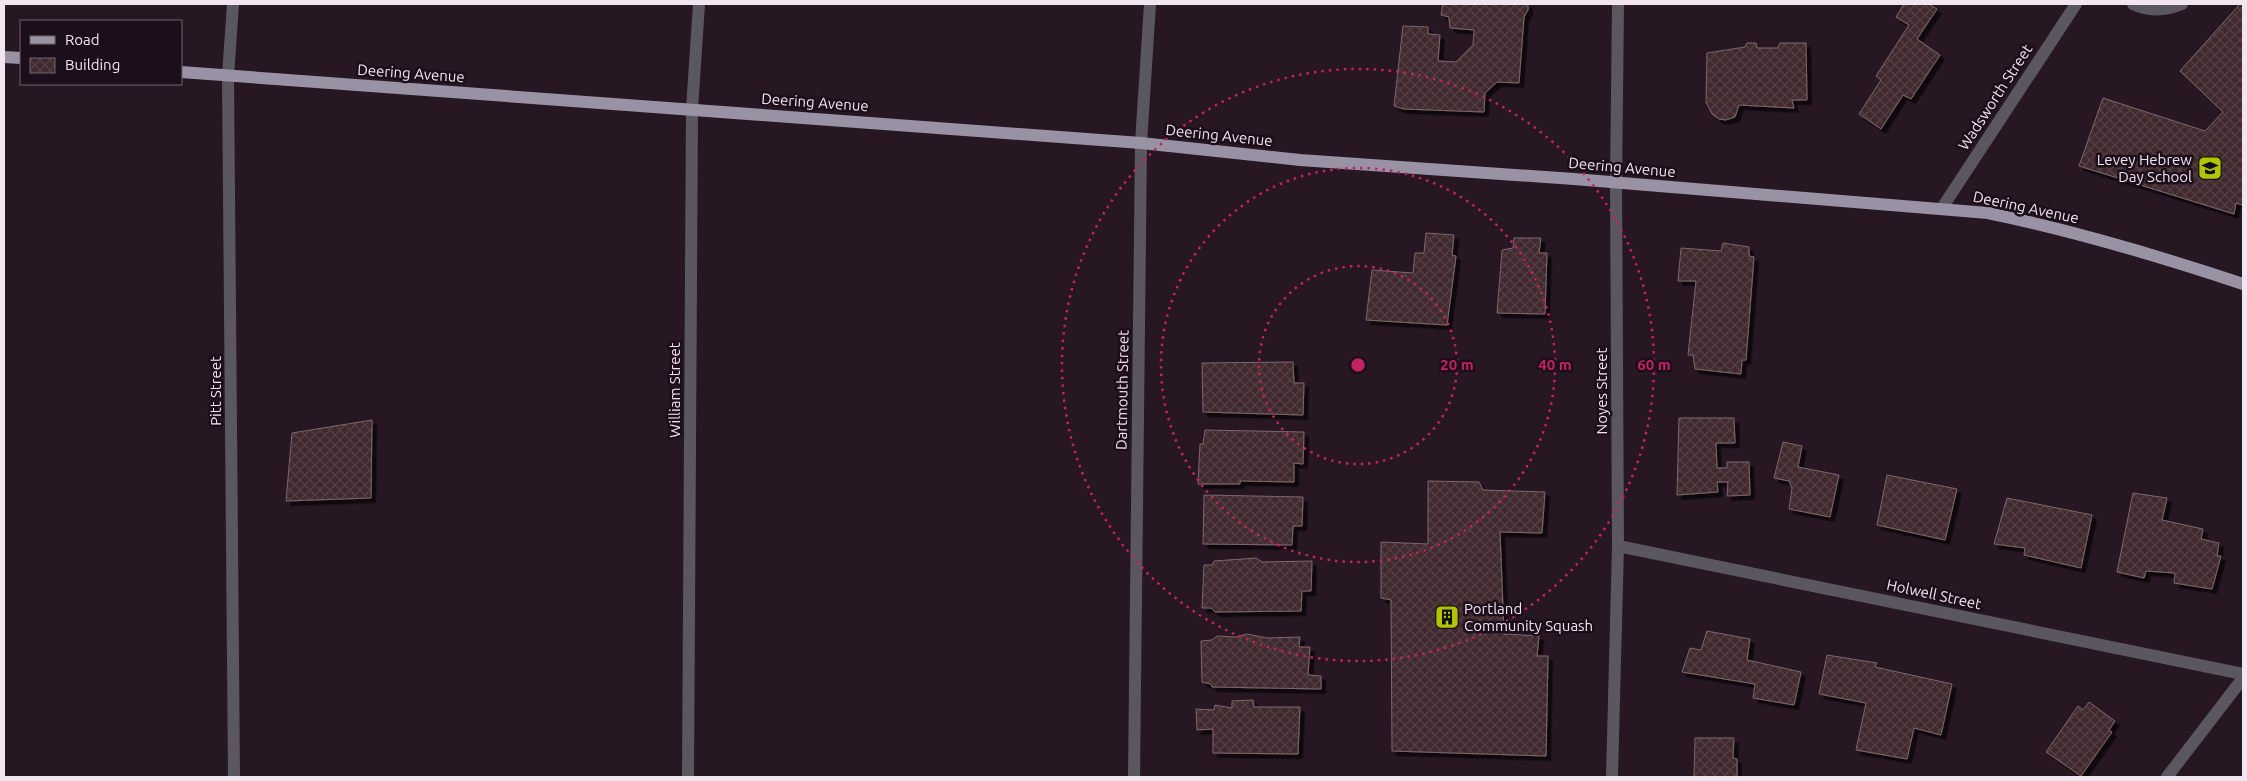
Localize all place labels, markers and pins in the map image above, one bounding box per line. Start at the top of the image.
place label: Levey Hebrew Day School [2097,151,2192,185]
school or university icon: Levey Hebrew Day School [2197,155,2223,181]
centre of rings [1349,356,1367,374]
place label: Portland Community Squash [1464,600,1593,634]
building icon: Portland Community Squash [1434,604,1460,630]

